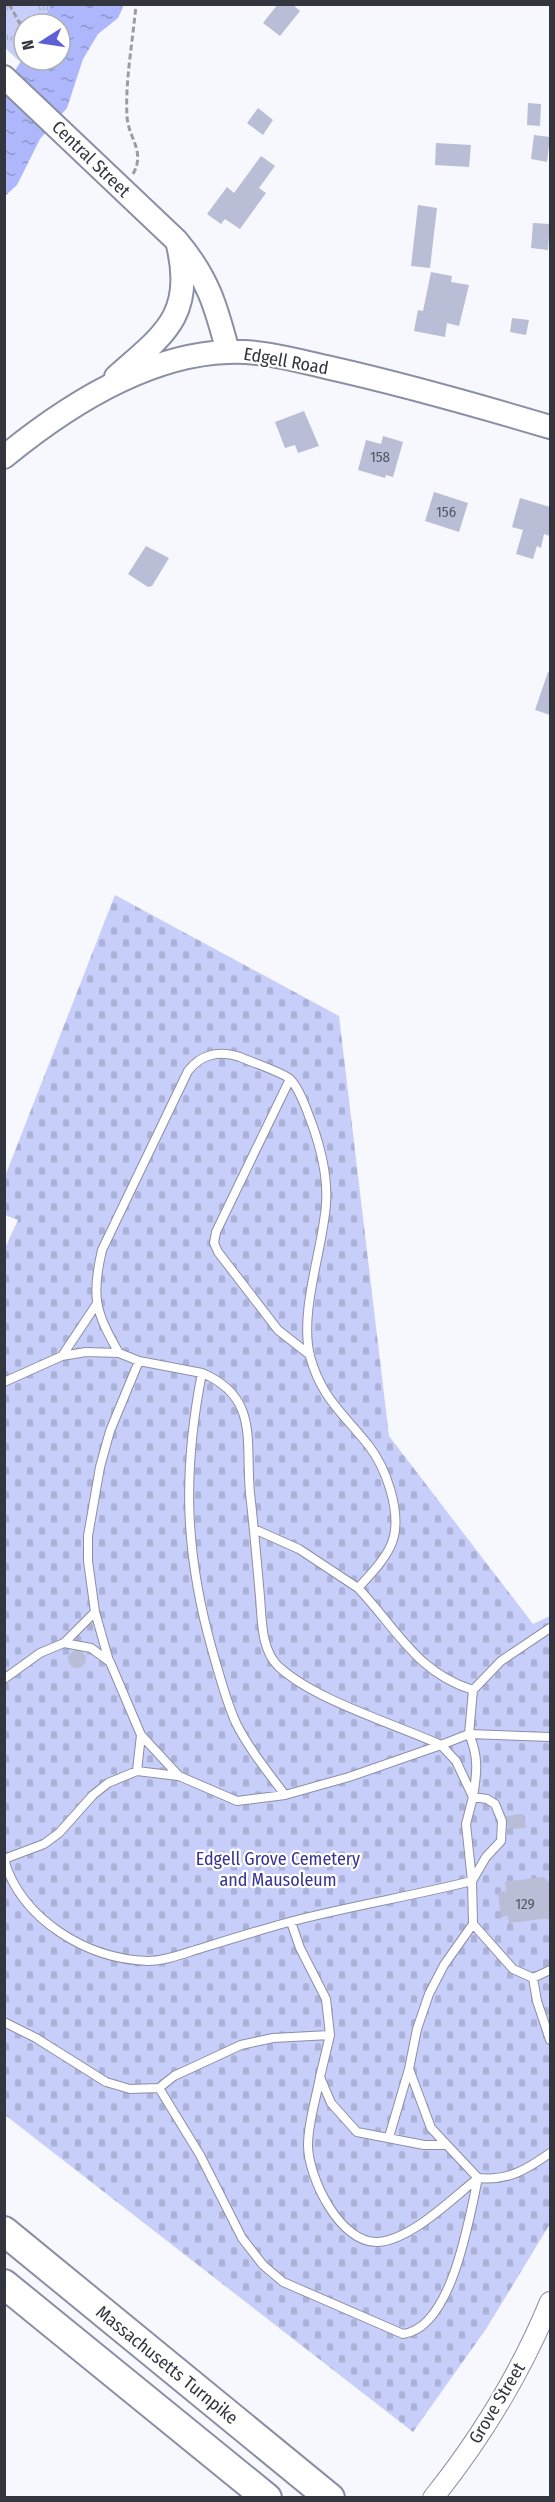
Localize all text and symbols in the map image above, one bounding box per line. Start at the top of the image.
north arrow [12,12,72,72]
text: N [18,38,38,52]
street label: Central Street [47,116,135,202]
street label: Edgell Road [242,343,330,379]
house number: 158 [370,448,390,466]
house number: 156 [436,503,456,521]
park label: Edgell Grove Cemetery and Mausoleum [196,1848,360,1891]
house number: 129 [515,1895,535,1913]
street label: Massachusetts Turnpike [92,2301,242,2429]
street label: Grove Street [464,2358,530,2448]

